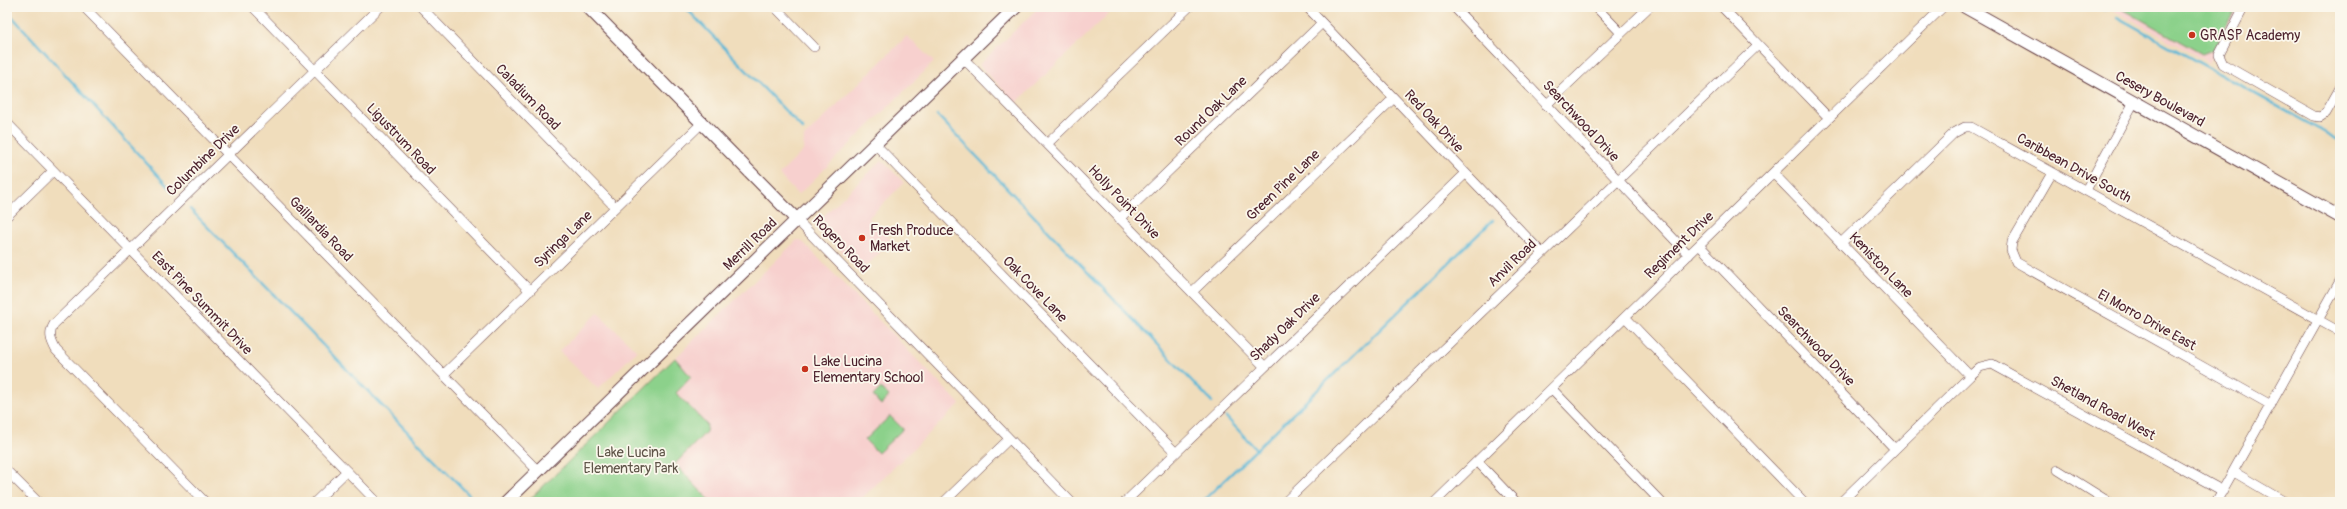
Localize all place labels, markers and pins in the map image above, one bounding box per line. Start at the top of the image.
place label: GRASP Academy [2200,27,2300,44]
marker: GRASP Academy [2187,30,2197,40]
place label: Fresh Produce Market [870,222,954,255]
marker: Fresh Produce Market [857,233,867,243]
place label: Lake Lucina Elementary School [813,353,924,386]
marker: Lake Lucina Elementary School [800,364,810,374]

